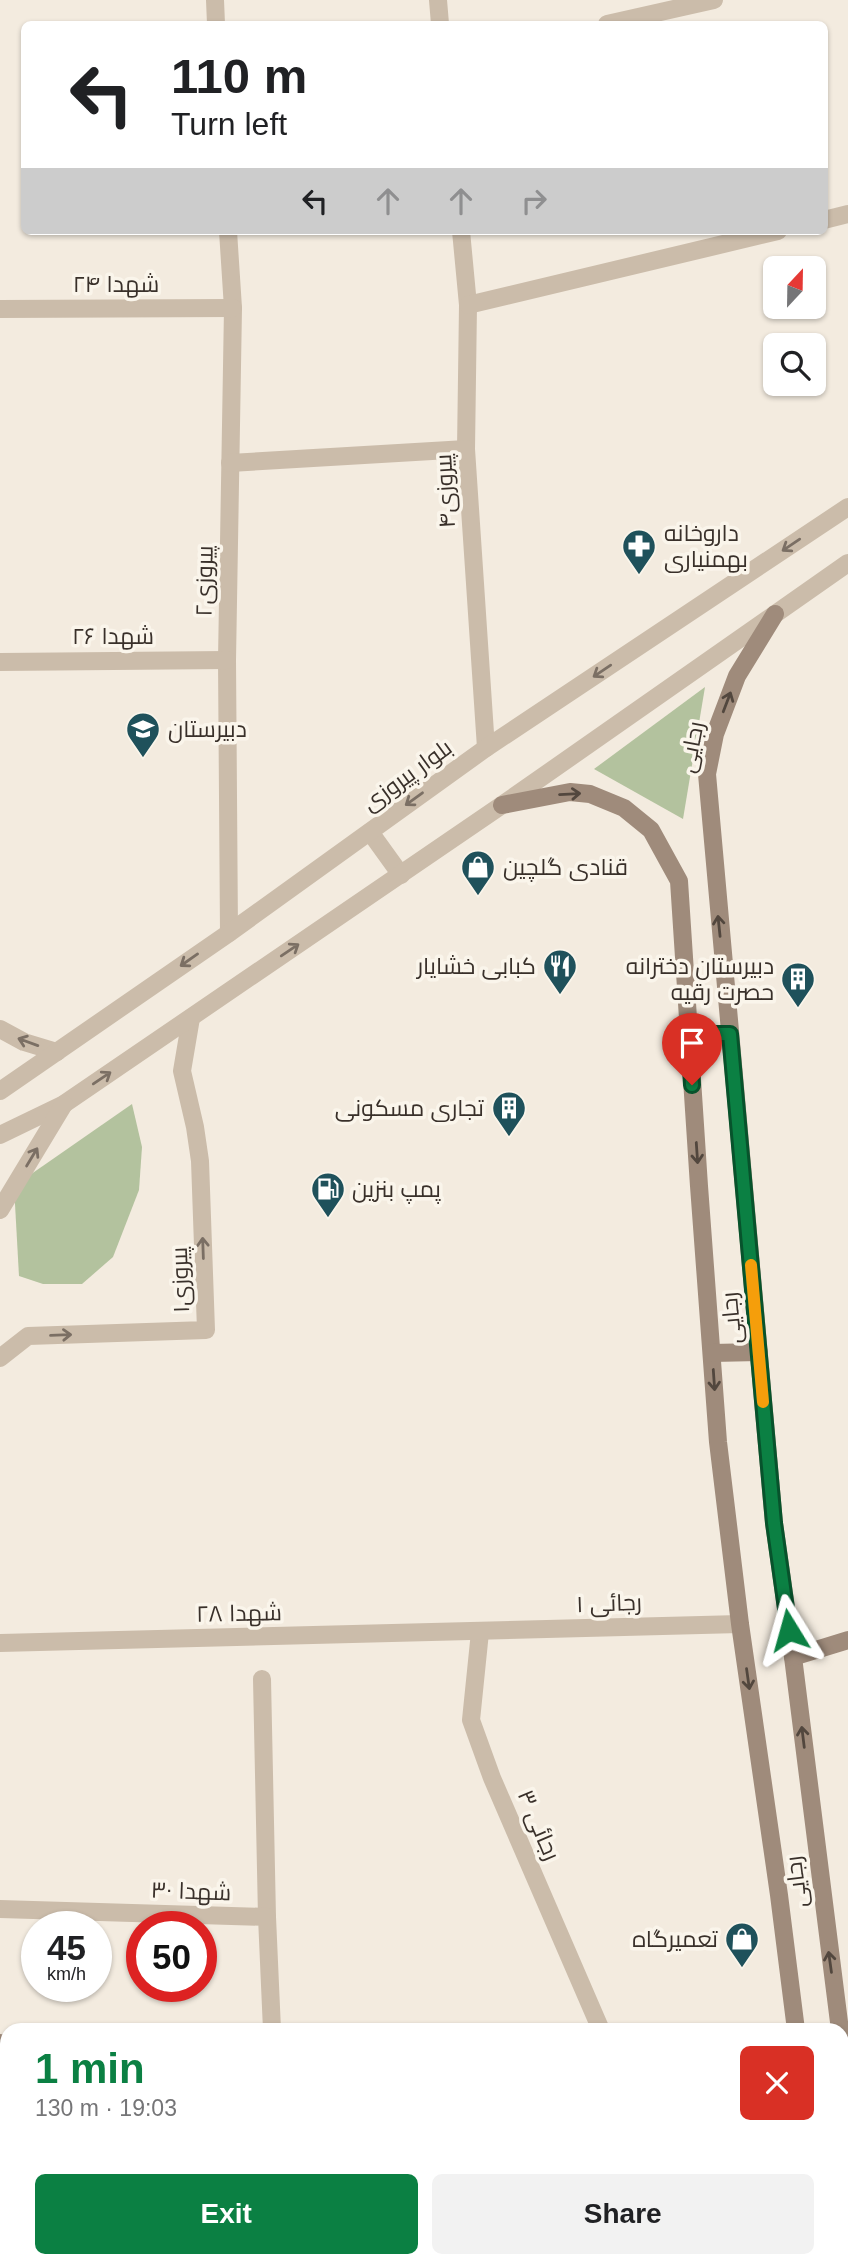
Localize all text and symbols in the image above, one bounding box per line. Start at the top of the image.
icon: left [56,49,147,140]
text: 110 m [171,49,307,103]
text: Turn left [171,106,287,142]
icon: left [296,182,334,220]
icon: ahead [369,182,407,220]
icon: ahead [442,182,480,220]
icon: right [515,182,553,220]
north arrow [763,256,826,318]
map controls [763,256,826,396]
street label: شهدا ۲۴ [73,271,159,298]
button: search [763,333,826,396]
street label: پیروزی۴ [430,453,462,529]
place label: داروخانه بهمنیاری [664,520,748,573]
pharmacy icon: داروخانه بهمنیاری [620,527,658,576]
one-way arrow [782,537,801,552]
street label: پیروزی۲ [190,545,220,617]
street label: شهدا ۲۶ [72,623,154,650]
one-way arrow [593,663,612,678]
one-way arrow [722,691,735,713]
school or university icon: دبیرستان [124,710,162,759]
place label: دبیرستان [168,716,247,743]
street label: رجایی [673,719,710,775]
street label: بلوار پیروزی [357,734,458,818]
one-way arrow [558,787,581,800]
one-way arrow [405,792,424,807]
shop icon: قنادی گلچین [459,848,497,897]
place label: قنادی گلچین [503,854,628,882]
one-way arrow [712,915,725,937]
one-way arrow [280,943,299,957]
restaurant icon: کبابی خشایار [541,947,579,996]
one-way arrow [180,953,199,967]
place label: کبابی خشایار [415,953,536,980]
place label: دبیرستان دخترانه حصرت رقیه [626,953,774,1005]
building icon: دبیرستان دخترانه حصرت رقیه [779,960,817,1009]
pin [662,1013,722,1085]
icon: arrive [673,1024,711,1062]
one-way arrow [17,1035,39,1048]
one-way arrow [92,1071,111,1085]
building icon: تجاری مسکونی [490,1089,528,1138]
place label: تجاری مسکونی [335,1095,484,1122]
one-way arrow [690,1142,703,1165]
one-way arrow [25,1148,39,1168]
fuel station icon: پمپ بنزین [309,1170,347,1219]
place label: پمپ بنزین [352,1176,441,1204]
one-way arrow [197,1237,210,1260]
street label: پیروزی۱ [166,1246,196,1313]
street label: رجایی [716,1291,747,1345]
one-way arrow [49,1329,72,1342]
one-way arrow [708,1368,721,1391]
street label: رجائی ۱ [576,1589,642,1618]
position arrow [752,1593,826,1667]
street label: شهدا ۲۸ [196,1599,282,1628]
one-way arrow [742,1667,755,1690]
one-way arrow [796,1726,809,1748]
street label: رجائی ۳ [512,1786,565,1865]
street label: رجایی [780,1854,813,1909]
street label: شهدا ۳۰ [150,1877,232,1906]
speed limit sign: 50 [126,1911,217,2002]
shop icon: تعمیرگاه [723,1920,761,1969]
place label: تعمیرگاه [632,1926,718,1952]
text: 45 [47,1928,86,1967]
one-way arrow [824,1952,837,1974]
text: km/h [47,1964,86,1984]
text: 1 min [35,2045,145,2092]
button: close [740,2046,814,2120]
text: 130 m · 19:03 [35,2095,177,2121]
button: Exit [35,2174,418,2254]
button: Share [432,2174,814,2254]

